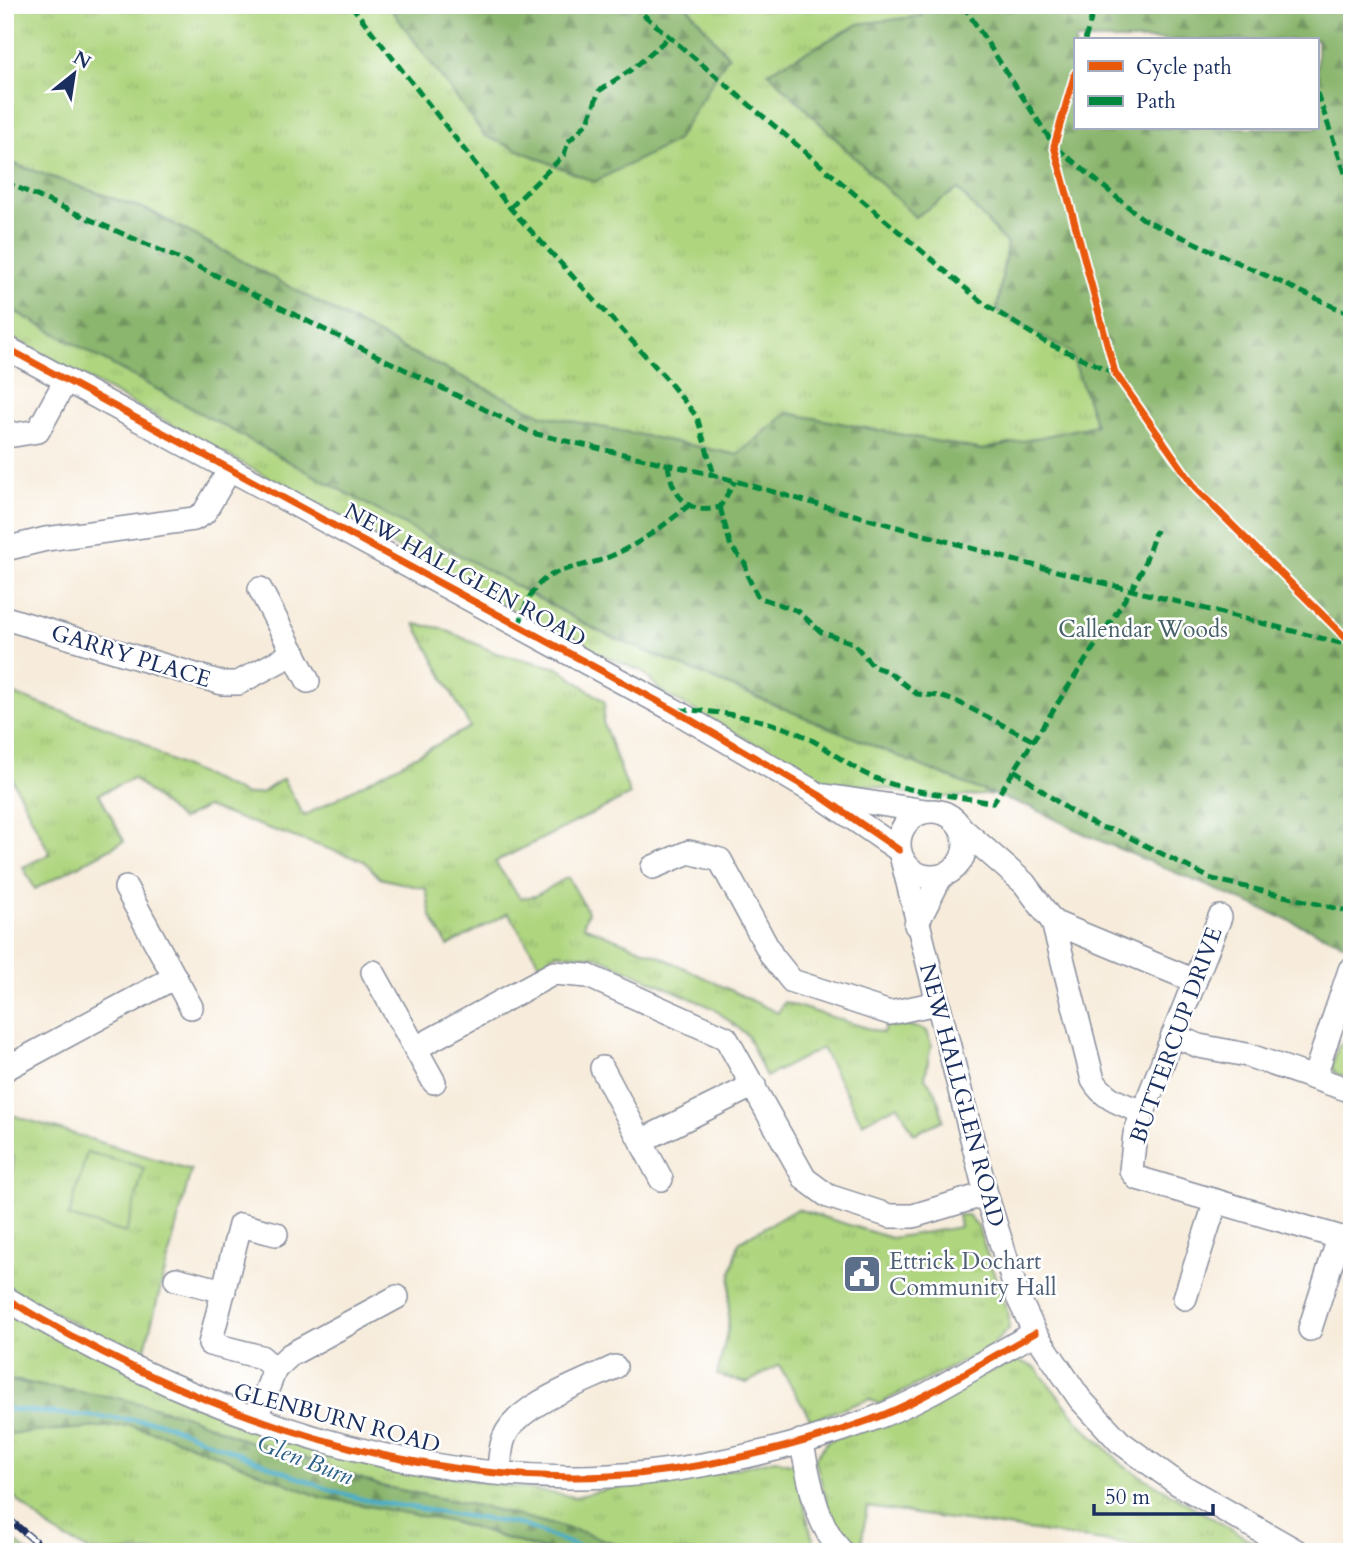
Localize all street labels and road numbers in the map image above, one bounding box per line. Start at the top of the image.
street label: NEW HALLGLEN ROAD [339,496,591,654]
street label: GARRY PLACE [47,617,215,695]
street label: BUTTERCUP DRIVE [1122,923,1230,1147]
street label: NEW HALLGLEN ROAD [912,960,1012,1230]
street label: GLENBURN ROAD [230,1375,444,1461]

